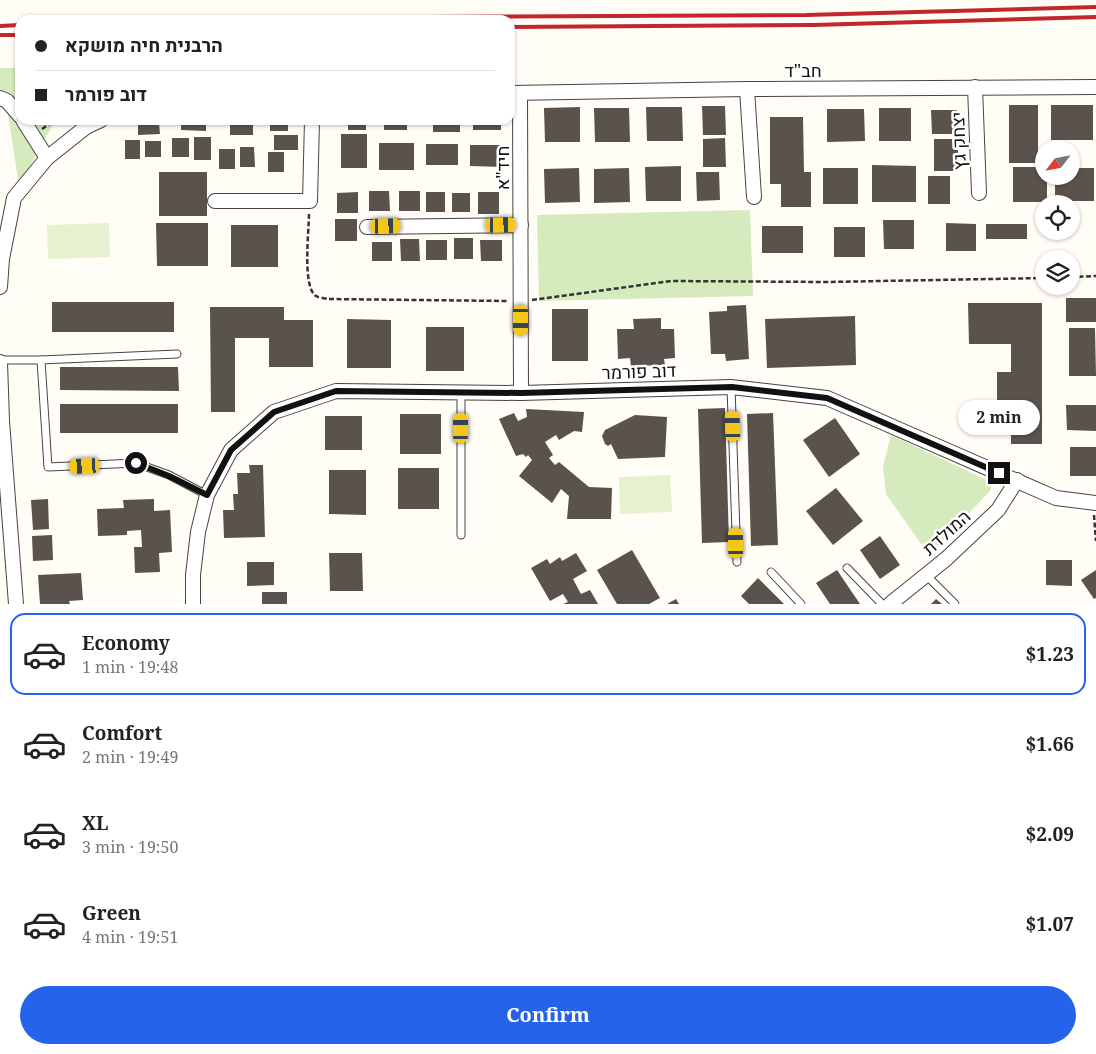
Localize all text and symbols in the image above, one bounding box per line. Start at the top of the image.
text: הרבנית חיה מושקא [65,32,223,58]
street label: חב"ד [784,58,822,82]
text: דוב פורמר [65,81,147,107]
street label: יצחק גץ [945,111,971,171]
north arrow [1035,140,1080,185]
map controls [1035,140,1080,295]
street label: חיד"א [490,146,514,190]
button: locate [1035,195,1080,240]
car [485,217,516,233]
car [370,218,401,234]
button: layers [1035,250,1080,295]
car [513,305,528,335]
street label: דוב פורמר [601,358,677,384]
callout: 2 min [958,400,1040,436]
text: 2 min [976,406,1022,428]
car [724,411,741,441]
car [453,413,468,443]
route start [125,452,147,474]
car [69,458,100,474]
route end [988,462,1010,484]
street label: המולדת [917,504,975,560]
car [728,528,743,558]
text: Economy [82,630,170,656]
icon: car [22,632,67,677]
text: $1.23 [1025,641,1074,667]
text: 1 min · 19:48 [82,656,178,678]
text: Comfort [82,720,162,746]
icon: car [22,722,67,767]
text: $1.66 [1025,731,1074,757]
text: 2 min · 19:49 [82,746,178,768]
text: XL [82,810,108,836]
icon: car [22,812,67,857]
text: $2.09 [1025,821,1074,847]
text: 3 min · 19:50 [82,836,178,858]
text: Green [82,900,141,926]
icon: car [22,902,67,947]
text: $1.07 [1025,911,1074,937]
text: 4 min · 19:51 [82,926,178,948]
button: Confirm [20,986,1076,1044]

